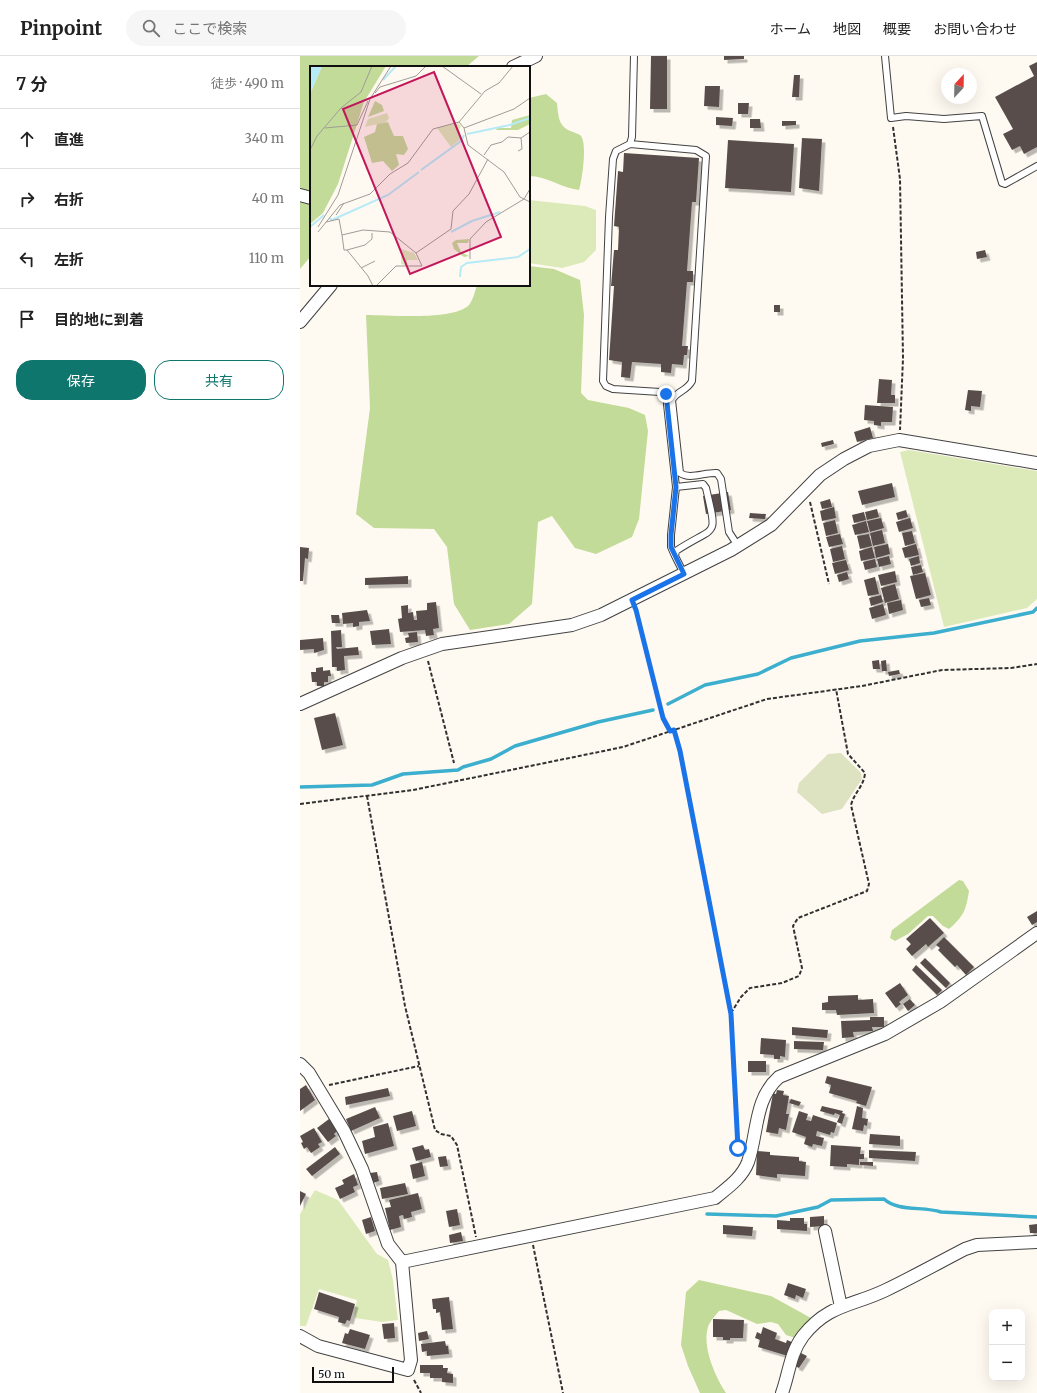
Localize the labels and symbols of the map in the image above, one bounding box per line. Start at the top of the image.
inset map [310,66,530,286]
north arrow [941,68,977,104]
route end [657,385,675,403]
route start [729,1139,747,1157]
scale bar [312,1365,394,1384]

